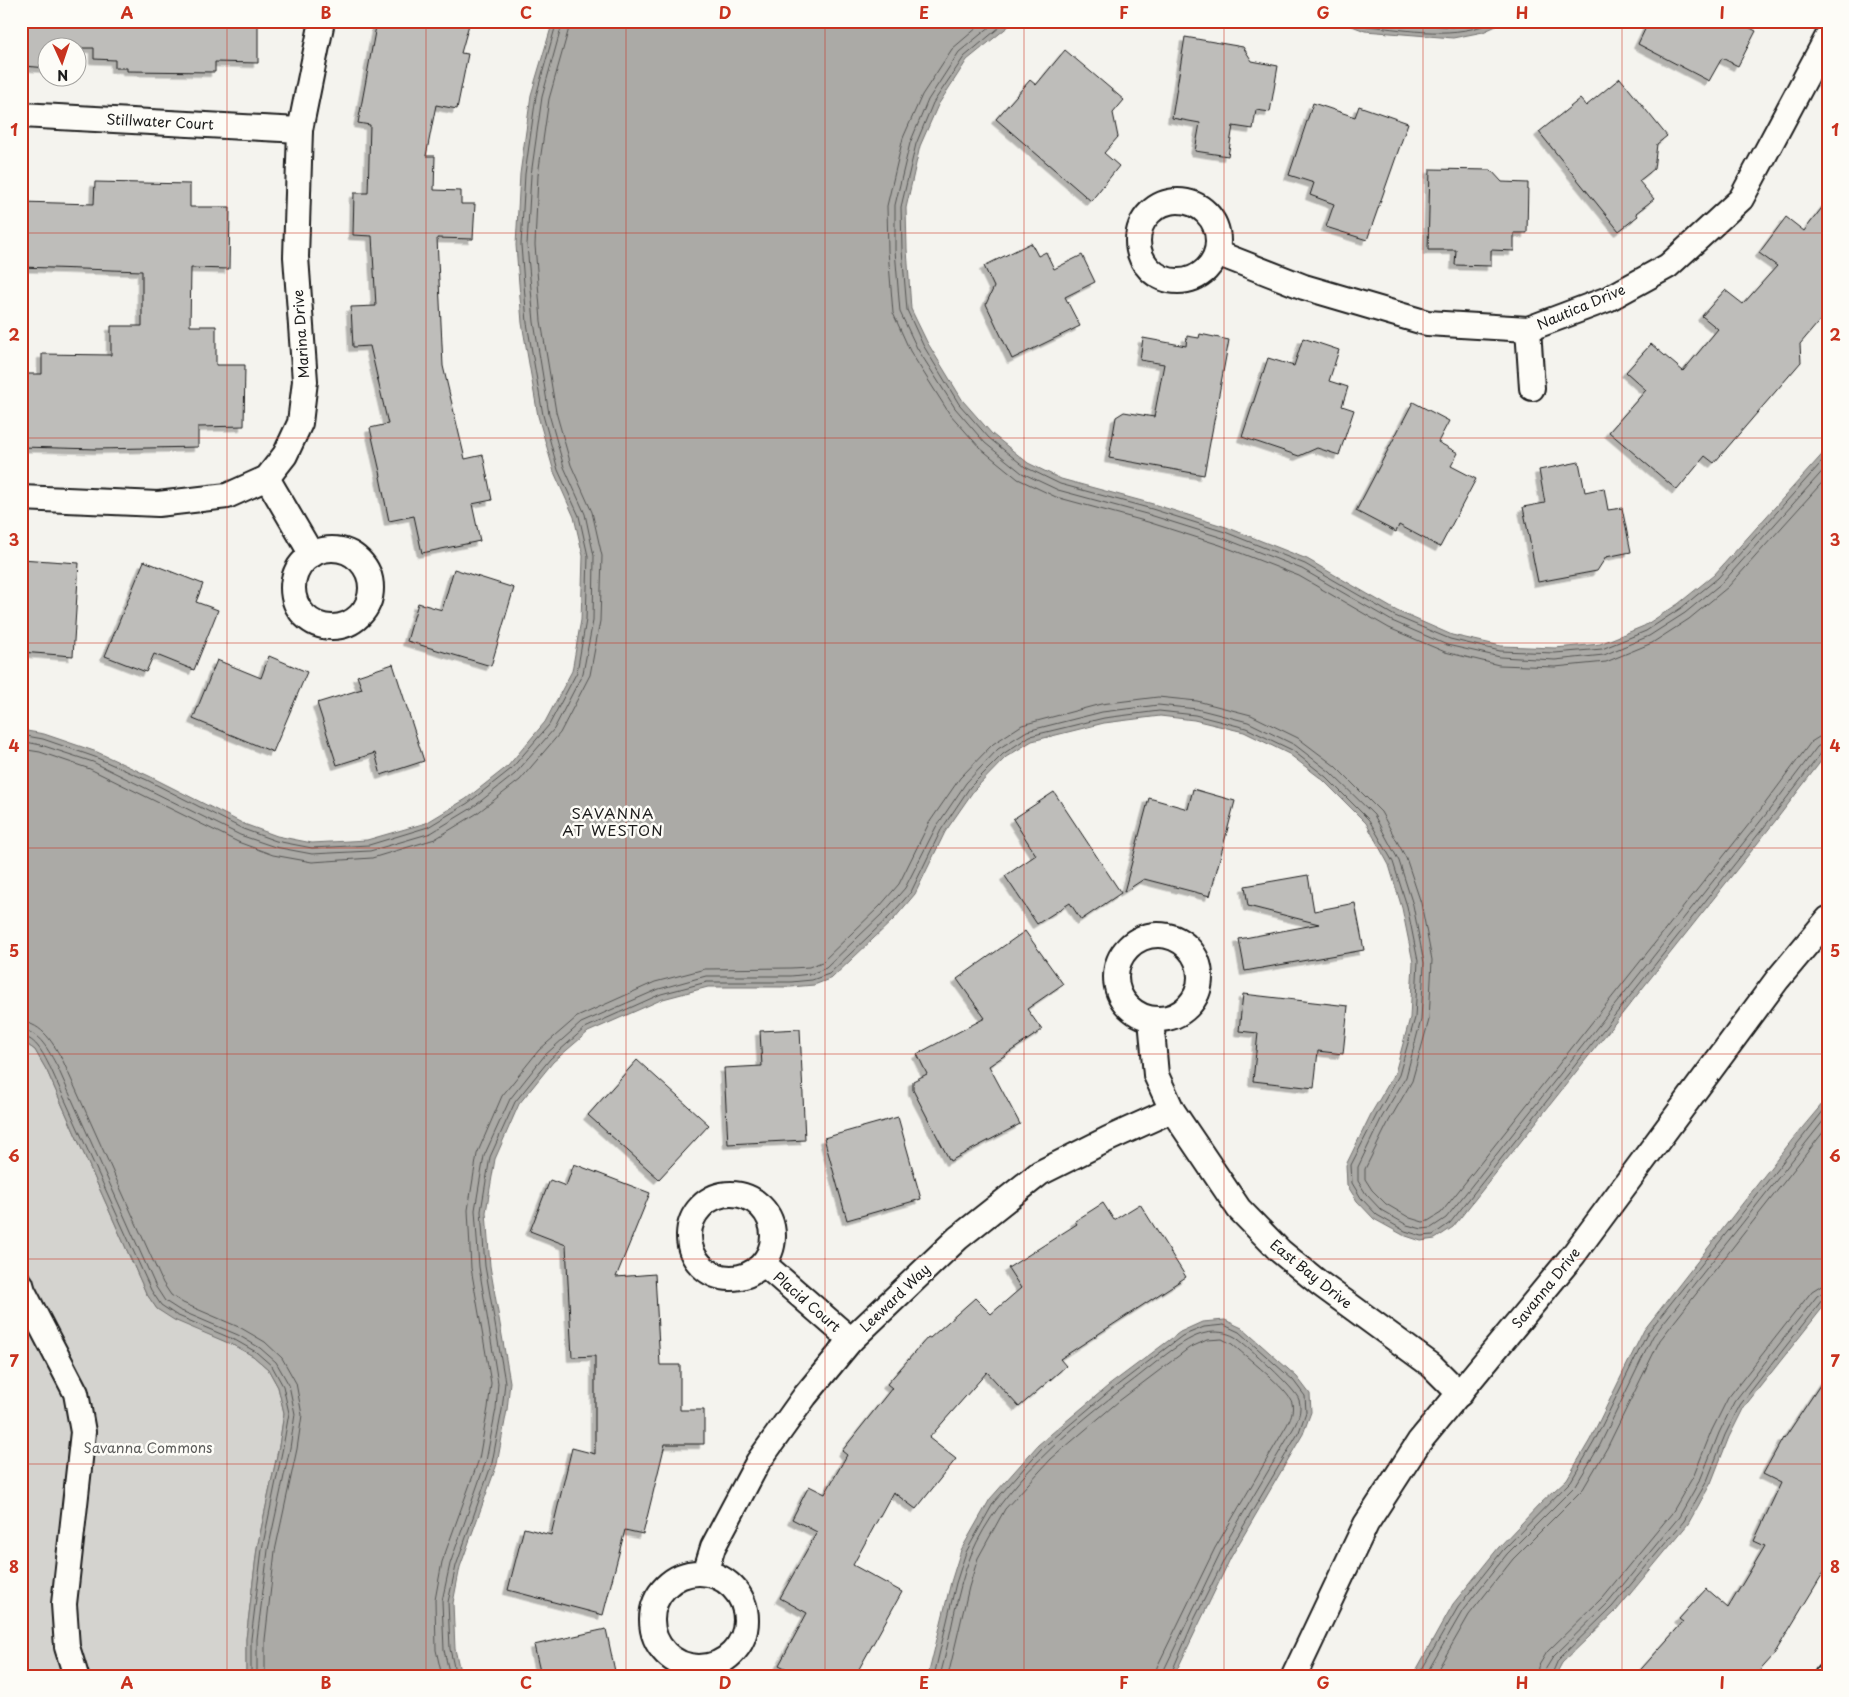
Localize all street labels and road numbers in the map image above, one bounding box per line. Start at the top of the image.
street label: Stillwater Court [106,108,215,135]
street label: Nautica Drive [1533,279,1628,335]
street label: Marina Drive [287,289,314,379]
street label: East Bay Drive [1266,1234,1357,1313]
street label: Savanna Drive [1506,1243,1585,1333]
street label: Leeward Way [855,1259,935,1337]
street label: Placid Court [769,1266,846,1337]

